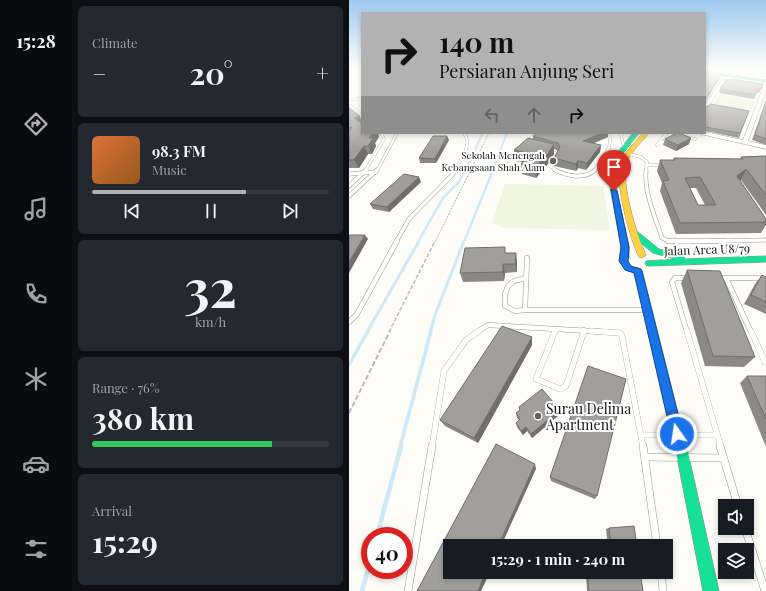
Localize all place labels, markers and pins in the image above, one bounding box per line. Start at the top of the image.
place label: Sekolah Menengah Kebangsaan Shah Alam [441,148,545,174]
pin [597,150,631,191]
marker: Sekolah Menengah Kebangsaan Shah Alam [548,156,558,166]
place label: Surau Delima Apartment [545,399,631,434]
marker: Surau Delima Apartment [533,411,543,421]

